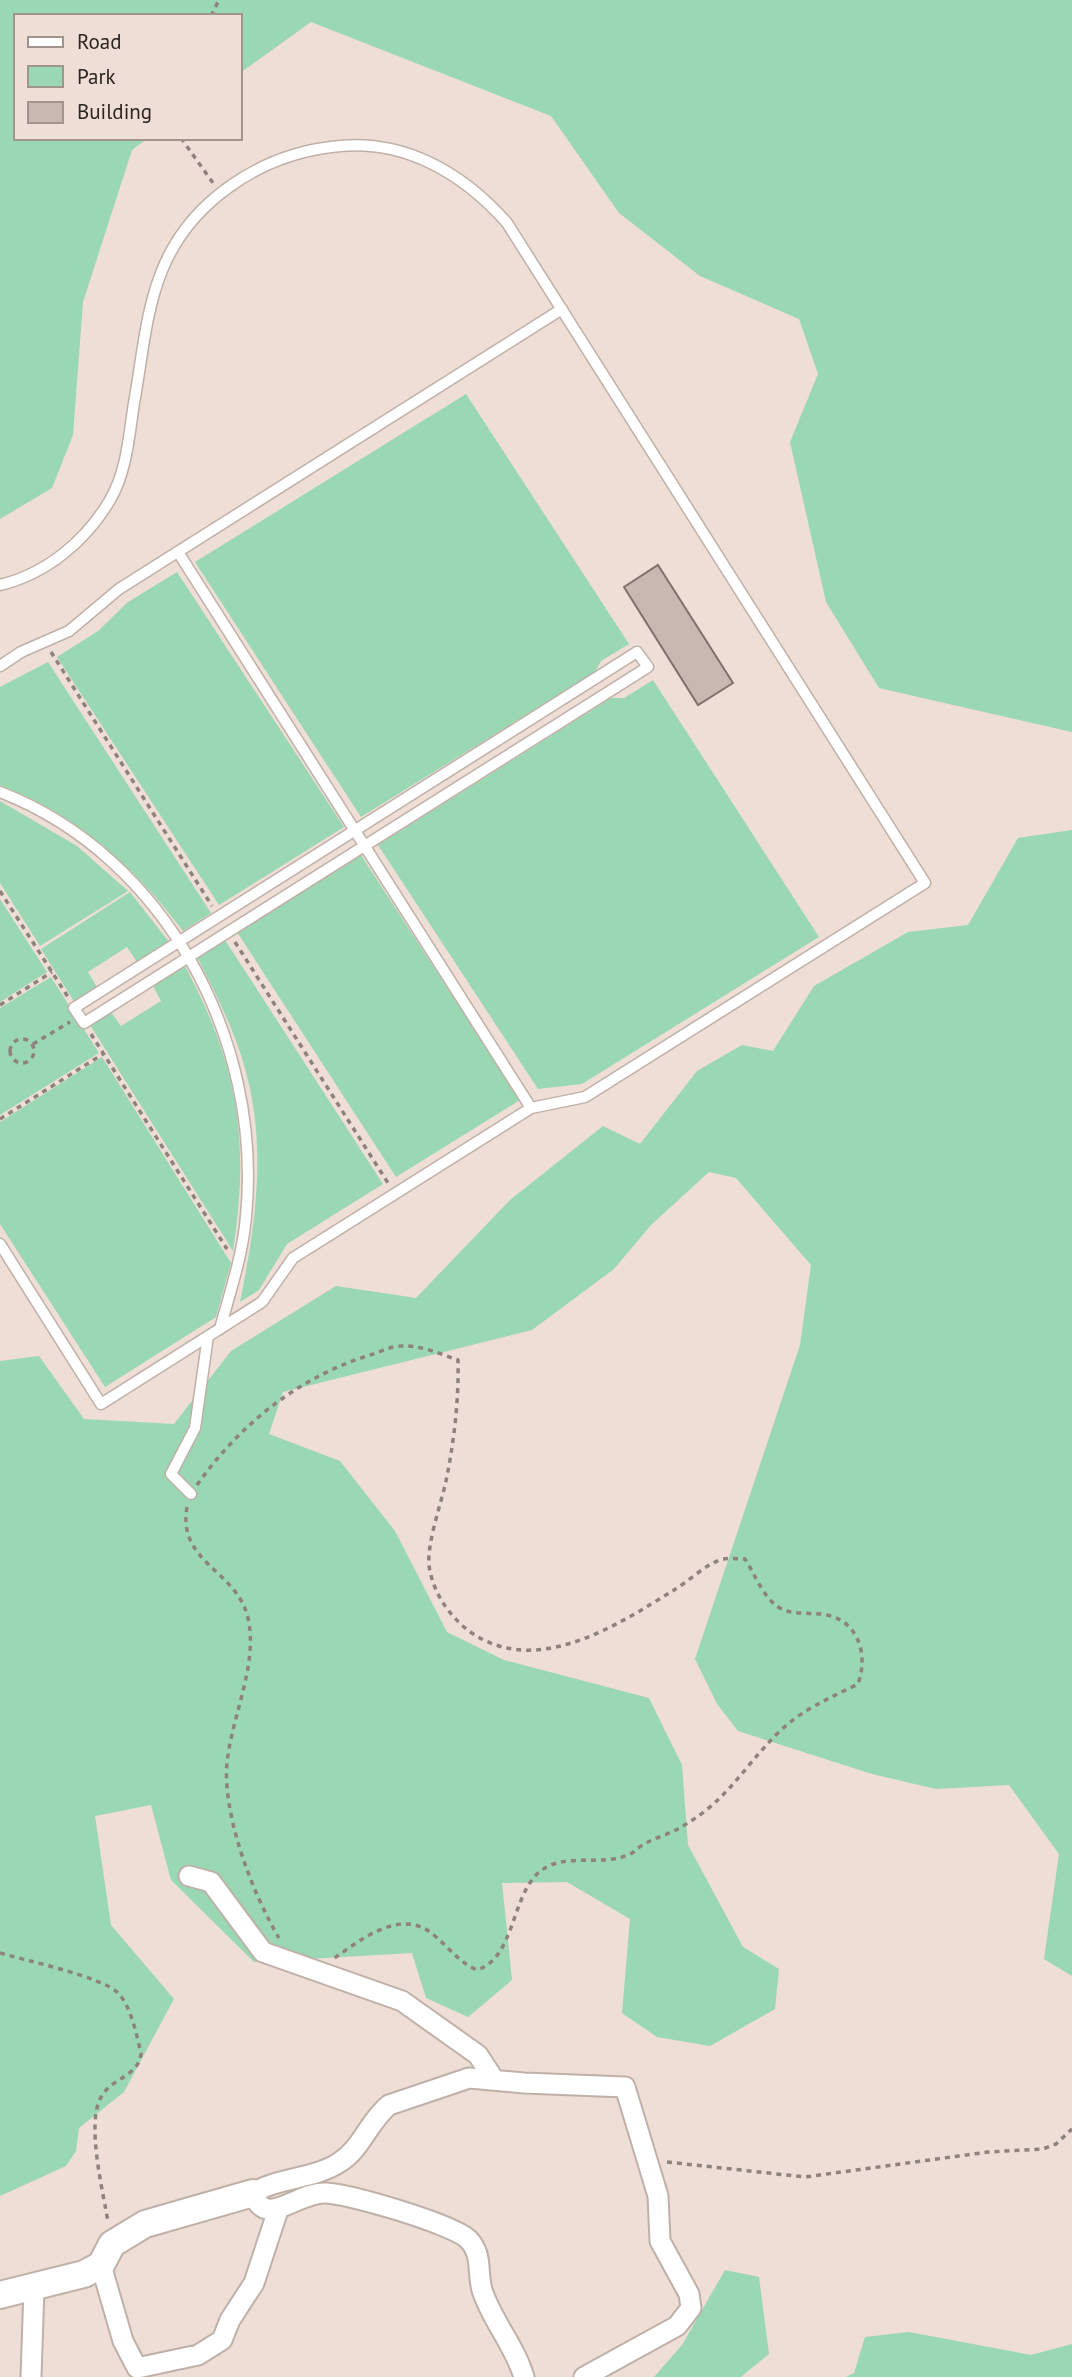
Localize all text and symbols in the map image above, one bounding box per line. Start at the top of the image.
legend [14,14,242,140]
text: Road [77,28,121,55]
text: Park [77,63,116,90]
text: Building [77,98,152,125]

